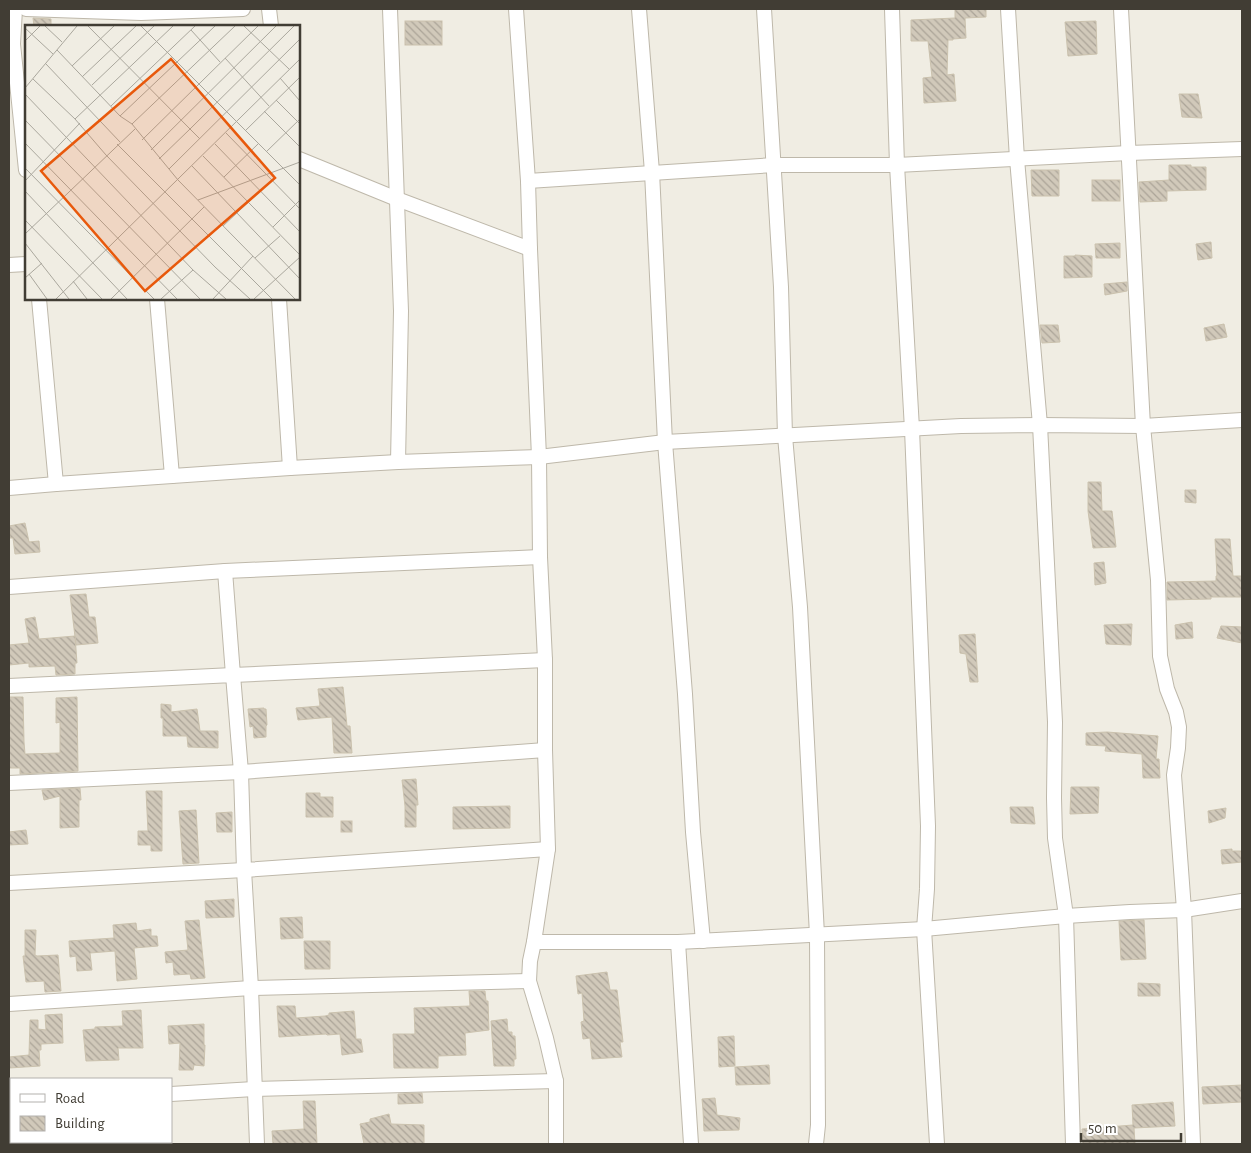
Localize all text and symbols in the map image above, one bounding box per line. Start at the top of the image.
inset map [25,25,300,300]
legend [10,1078,172,1143]
text: Road [55,1091,85,1106]
scale bar [1081,1110,1181,1142]
text: Building [55,1116,105,1131]
text: 50 m [1088,1121,1117,1136]

